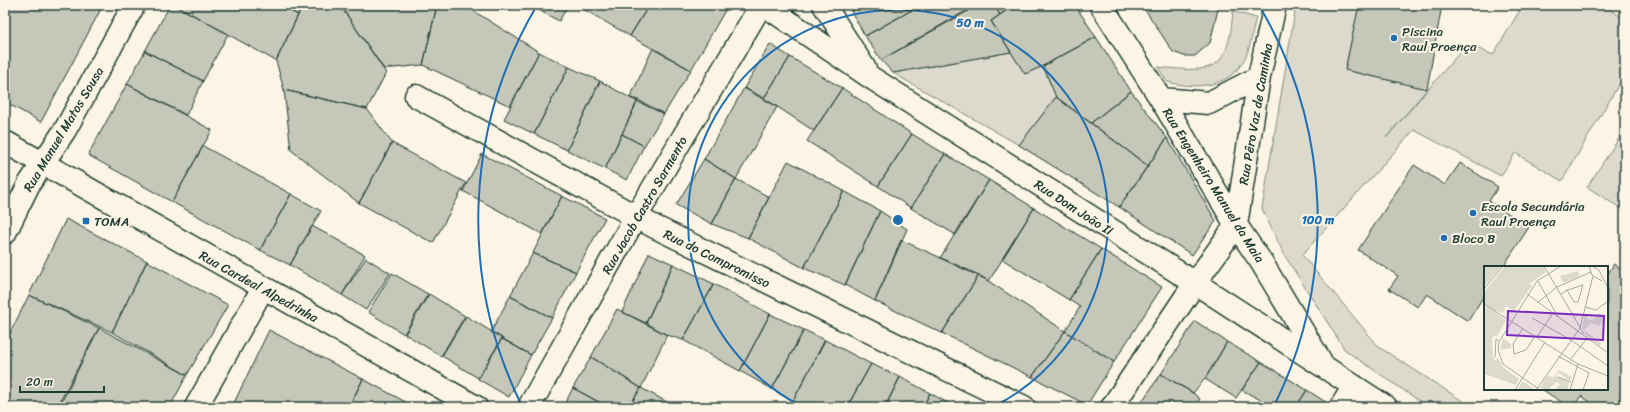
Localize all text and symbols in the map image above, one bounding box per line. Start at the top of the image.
text: 50 m [956,12,984,34]
place label: Piscina Raul Proença [1402,20,1477,58]
marker: Piscina Raul Proença [1389,33,1399,43]
street label: Rua Pêro Vaz de Caminha [1232,41,1279,187]
street label: Rua Manuel Matos Sousa [17,62,110,196]
street label: Rua Engenheiro Manuel da Maia [1156,103,1271,268]
street label: Rua Jacob Castro Sarmento [595,131,694,279]
street label: Rua Dom João II [1029,173,1118,242]
place label: Escola Secundária Raul Proença [1481,195,1585,233]
marker: Escola Secundária Raul Proença [1468,208,1478,218]
text: 100 m [1302,209,1335,231]
place label: TOMA [94,210,129,233]
centre of rings [891,213,905,227]
marker: TOMA [81,216,91,226]
street label: Rua do Compromisso [659,223,774,294]
place label: Bloco B [1452,227,1495,250]
marker: Bloco B [1439,233,1449,243]
street label: Rua Cardeal Alpedrinha [195,244,323,329]
inset map [1484,266,1608,390]
scale bar [20,368,104,394]
text: 20 m [26,371,53,393]

